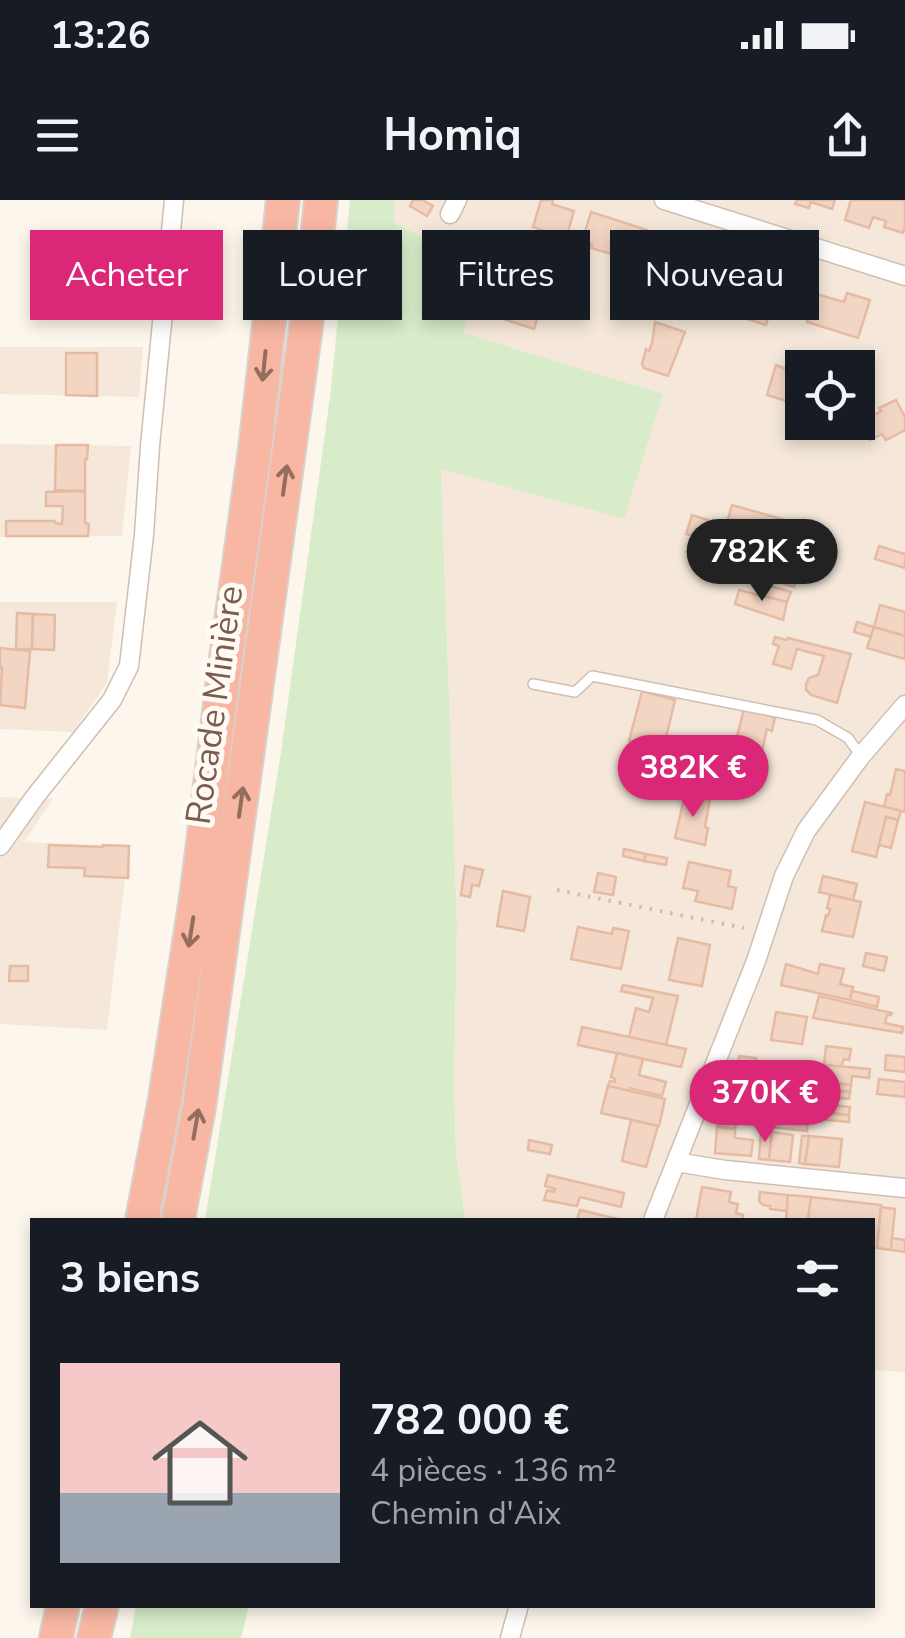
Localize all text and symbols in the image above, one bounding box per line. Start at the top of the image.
text: 13:26 [50,10,151,61]
text: Homiq [383,105,522,166]
icon: menu [30,108,85,163]
icon: share [820,108,875,163]
chip: Acheter [30,230,223,320]
chip: Louer [243,230,402,320]
chip: Filtres [422,230,590,320]
chip: Nouveau [610,230,819,320]
one-way arrow [254,350,273,382]
map controls [785,350,875,440]
button: locate [785,350,875,440]
one-way arrow [277,465,295,497]
pin: 782K € [681,519,843,604]
text: 782K € [709,530,815,573]
street label: Rocade Minière [174,583,255,828]
pin: 382K € [612,735,774,820]
text: 382K € [640,746,746,789]
one-way arrow [232,787,250,819]
one-way arrow [181,915,200,947]
pin: 370K € [684,1060,846,1145]
text: 370K € [712,1071,818,1114]
one-way arrow [187,1108,206,1141]
text: 3 biens [60,1250,200,1307]
icon: filters [790,1251,845,1306]
text: 782 000 € [370,1392,569,1449]
icon: home [140,1403,260,1523]
text: 4 pièces · 136 m² [370,1449,617,1492]
text: Chemin d'Aix [370,1492,561,1535]

